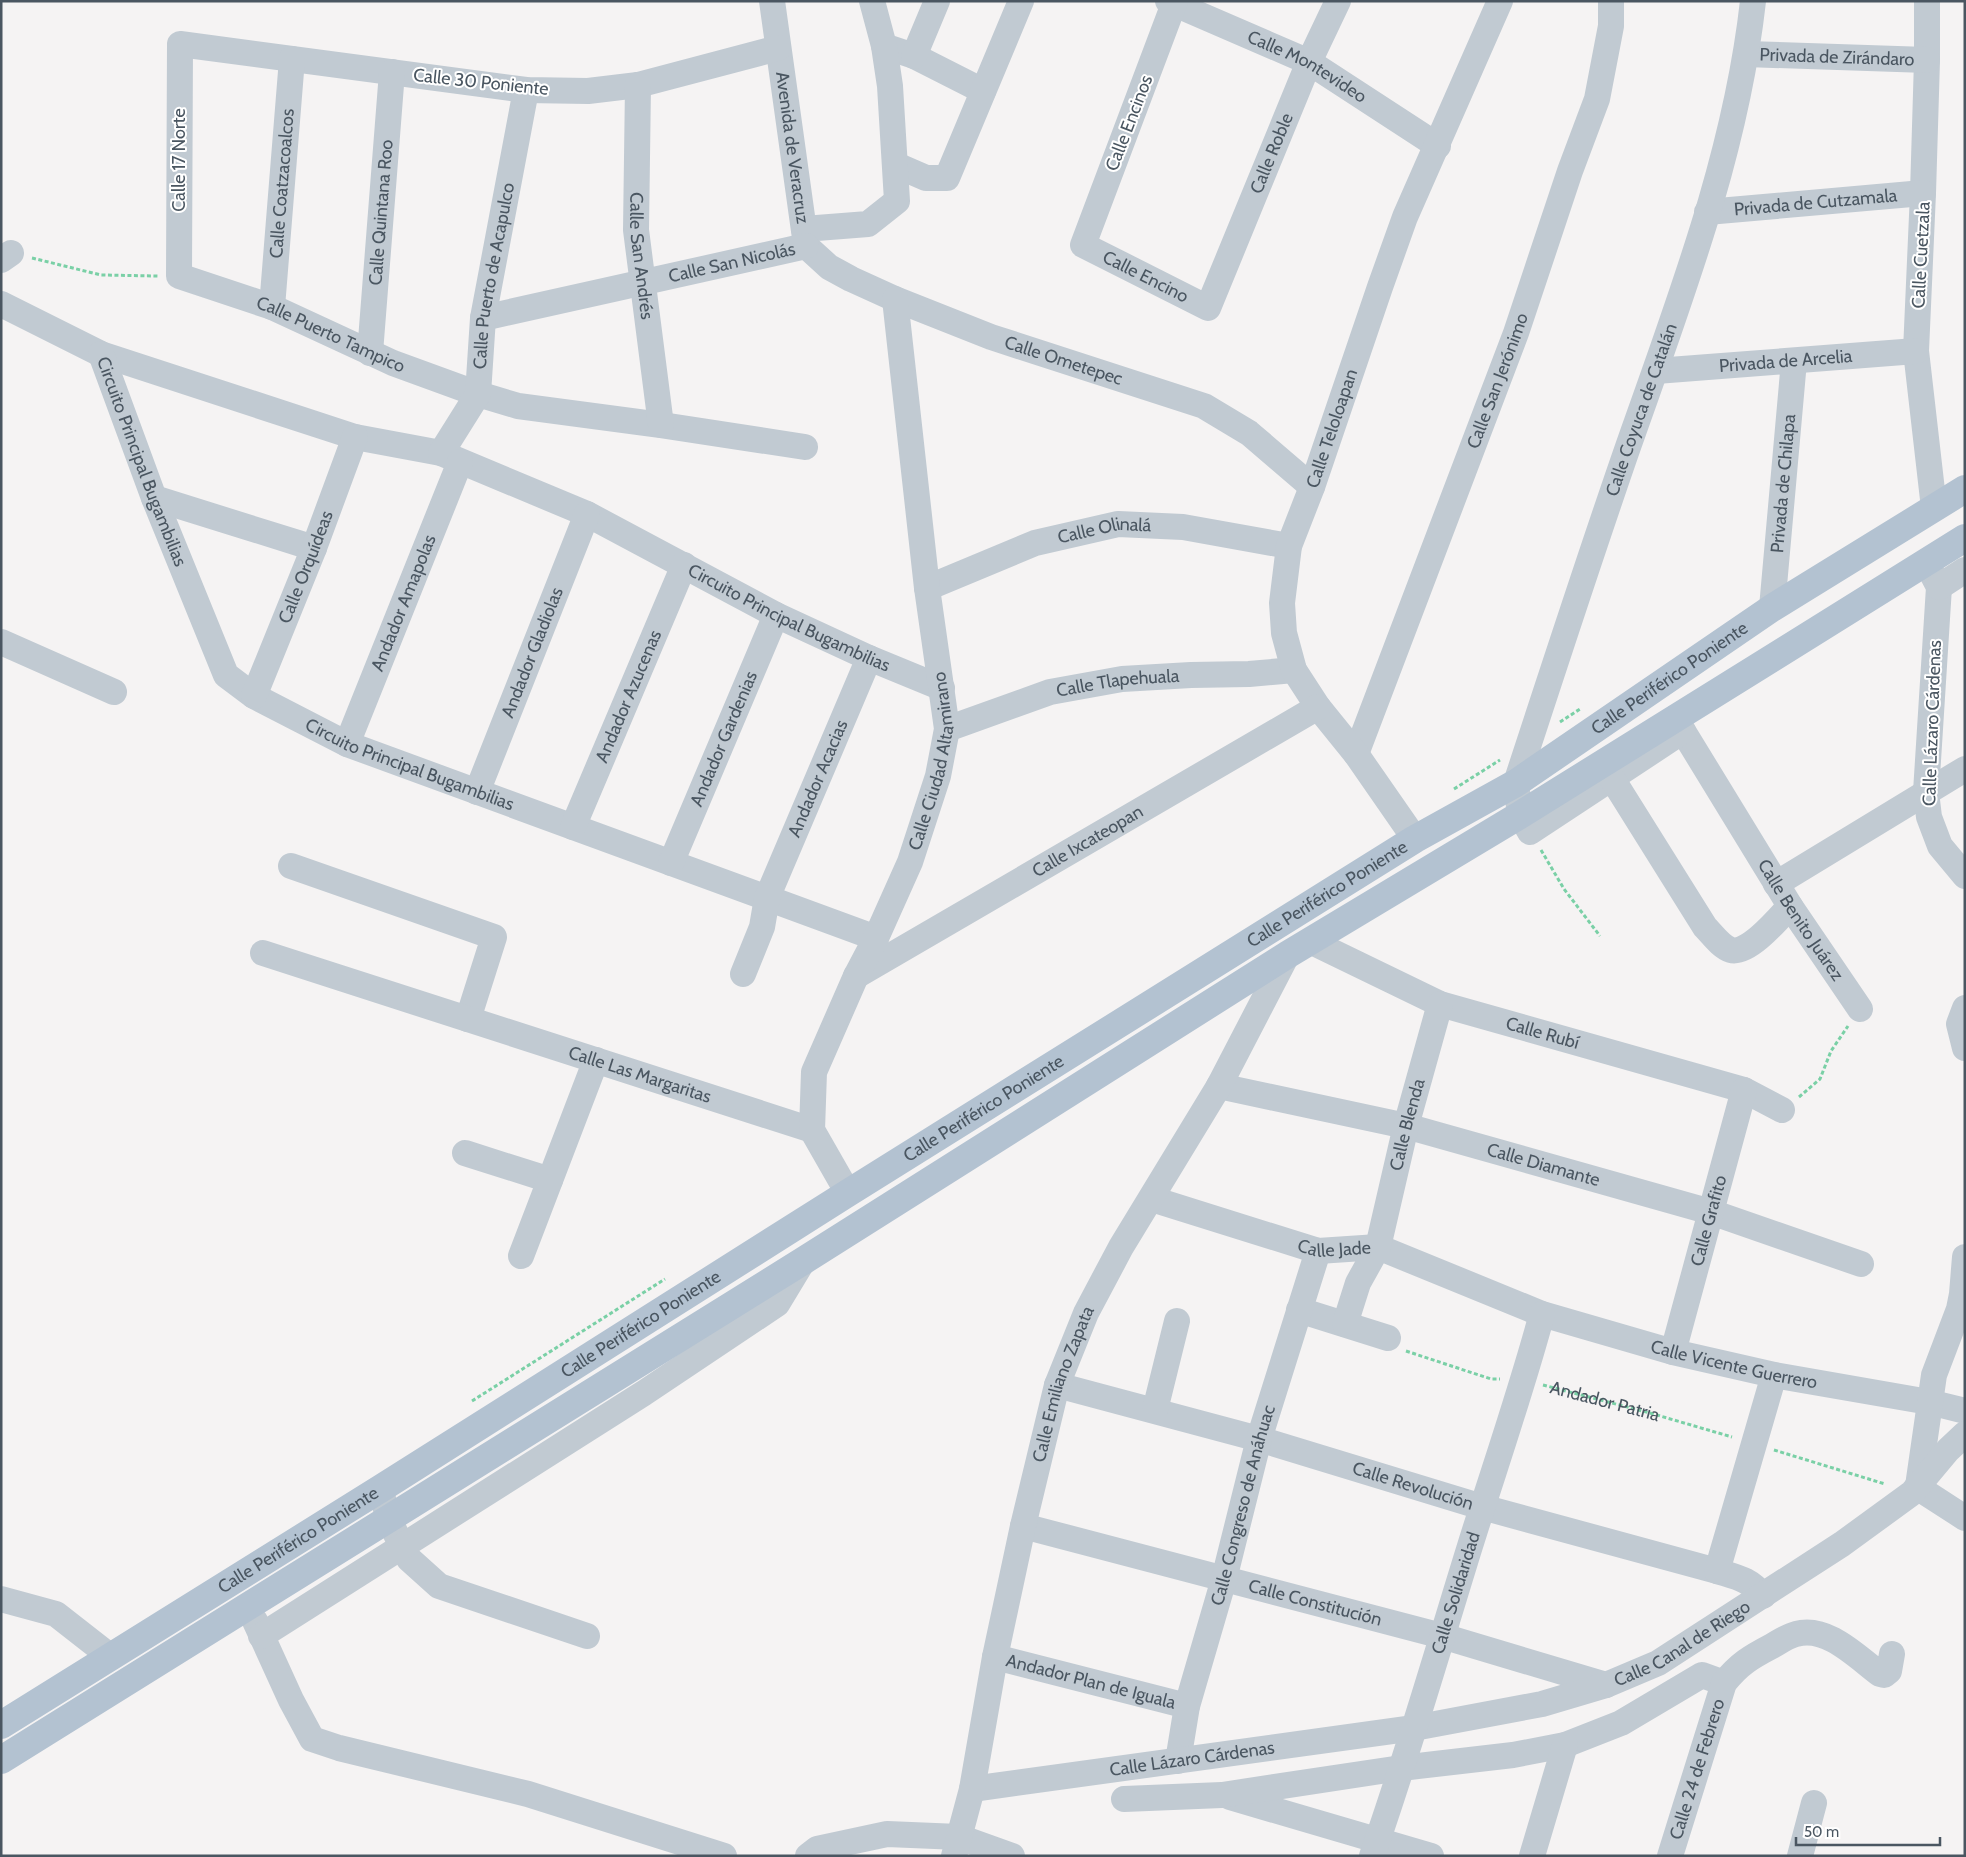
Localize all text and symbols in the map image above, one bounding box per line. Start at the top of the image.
street label: Calle Montevideo [1244,26,1371,108]
street label: Privada de Zirándaro [1759,43,1915,71]
street label: Calle 30 Poniente [412,64,550,100]
street label: Avenida de Veracruz [771,70,814,226]
street label: Calle Encinos [1101,72,1157,174]
street label: Calle 17 Norte [168,108,190,212]
street label: Calle Coatzacoalcos [265,108,299,259]
street label: Calle Roble [1245,110,1298,197]
street label: Calle Quintana Roo [364,139,398,286]
street label: Calle Puerto de Acapulco [469,181,519,370]
street label: Privada de Cutzamala [1733,184,1899,221]
street label: Calle San Andrés [625,192,658,321]
street label: Calle Cuetzala [1907,201,1935,309]
street label: Calle San Nicolás [666,238,797,287]
street label: Calle Encino [1099,246,1192,307]
street label: Calle Puerto Tampico [254,292,408,377]
street label: Calle San Jerónimo [1462,310,1533,452]
street label: Calle Coyuca de Catalán [1601,320,1682,499]
street label: Calle Ometepec [1002,331,1125,390]
street label: Privada de Arcelia [1718,345,1853,377]
street label: Circuito Principal Bugambilias [92,354,192,570]
street label: Calle Teloloapan [1301,366,1362,491]
street label: Privada de Chilapa [1766,413,1800,554]
street label: Calle Orquídeas [274,508,338,627]
street label: Calle Olinalá [1056,513,1152,548]
street label: Andador Amapolas [366,531,441,674]
street label: Circuito Principal Bugambilias [684,559,893,676]
street label: Andador Gladiolas [496,584,568,721]
street label: Calle Periférico Poniente [1587,617,1752,739]
street label: Andador Azucenas [591,627,666,766]
street label: Calle Lázaro Cárdenas [1918,640,1946,806]
street label: Calle Tlapehuala [1055,665,1180,702]
street label: Andador Gardenias [685,668,762,810]
street label: Calle Ciudad Altamirano [904,670,959,853]
street label: Circuito Principal Bugambilias [302,713,517,815]
street label: Andador Acacias [783,717,852,840]
street label: Calle Ixcateopan [1028,800,1147,882]
street label: Calle Periférico Poniente [1243,836,1411,952]
street label: Calle Benito Juárez [1753,855,1849,985]
street label: Calle Rubí [1503,1012,1582,1054]
street label: Calle Las Margaritas [566,1041,714,1108]
street label: Calle Periférico Poniente [899,1050,1068,1167]
street label: Calle Blenda [1385,1076,1430,1173]
street label: Calle Diamante [1484,1138,1602,1191]
street label: Calle Grafito [1686,1173,1731,1269]
street label: Calle Jade [1295,1234,1372,1262]
street label: Calle Periférico Poniente [557,1265,725,1383]
street label: Calle Emiliano Zapata [1028,1302,1099,1464]
street label: Calle Vicente Guerrero [1648,1335,1819,1393]
street label: Andador Patria [1548,1376,1663,1426]
street label: Calle Congreso de Anáhuac [1206,1402,1280,1608]
street label: Calle Revolución [1350,1457,1476,1515]
street label: Calle Periférico Poniente [214,1482,382,1598]
street label: Calle Solidaridad [1427,1529,1485,1657]
street label: Calle Constitución [1246,1575,1384,1631]
street label: Calle Canal de Riego [1611,1595,1754,1691]
street label: Andador Plan de Iguala [1004,1649,1178,1714]
street label: Calle 24 de Febrero [1665,1696,1729,1842]
street label: Calle Lázaro Cárdenas [1108,1736,1276,1781]
scale bar [1796,1814,1940,1846]
text: 50 m [1804,1823,1839,1841]

